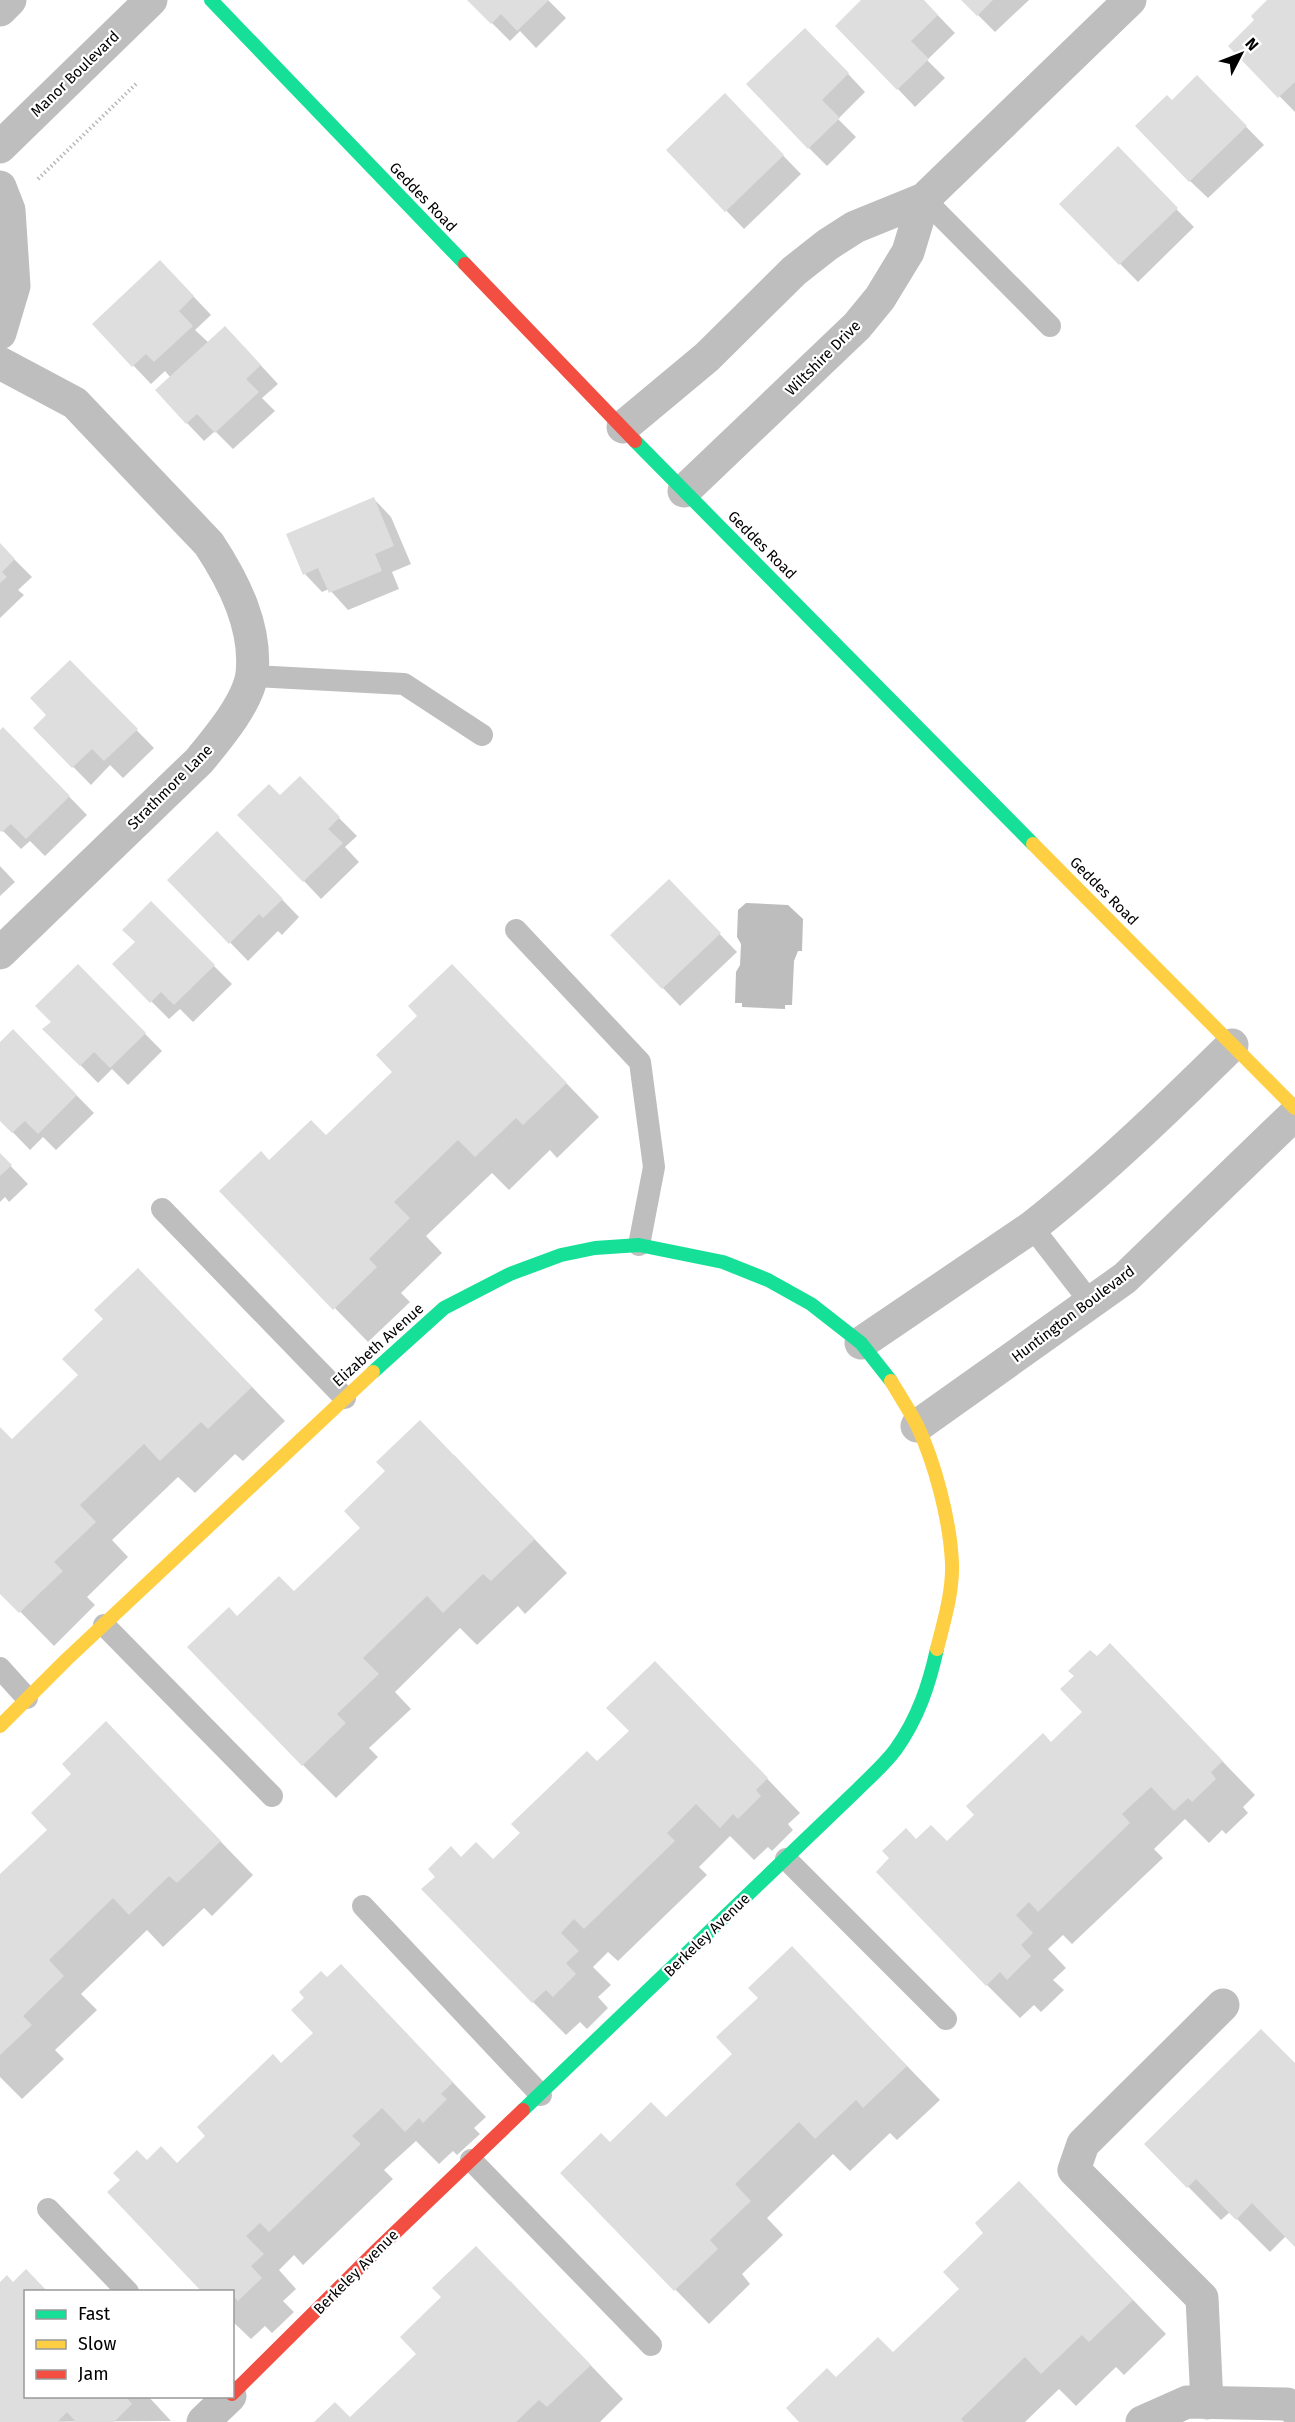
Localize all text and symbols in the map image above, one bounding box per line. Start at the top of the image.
north arrow [1211,24,1271,84]
street label: Manor Boulevard [27,27,123,121]
text: N [1241,34,1262,55]
street label: Geddes Road [385,159,461,235]
street label: Wiltshire Drive [782,317,864,399]
street label: Geddes Road [724,507,800,583]
street label: Strathmore Lane [124,741,216,833]
street label: Geddes Road [1066,853,1142,929]
street label: Huntington Boulevard [1008,1262,1138,1366]
street label: Elizabeth Avenue [329,1299,427,1391]
street label: Berkeley Avenue [660,1889,754,1981]
street label: Berkeley Avenue [310,2226,402,2318]
legend [24,2290,234,2398]
text: Fast [78,2303,111,2325]
text: Slow [78,2333,117,2355]
text: Jam [78,2363,109,2385]

